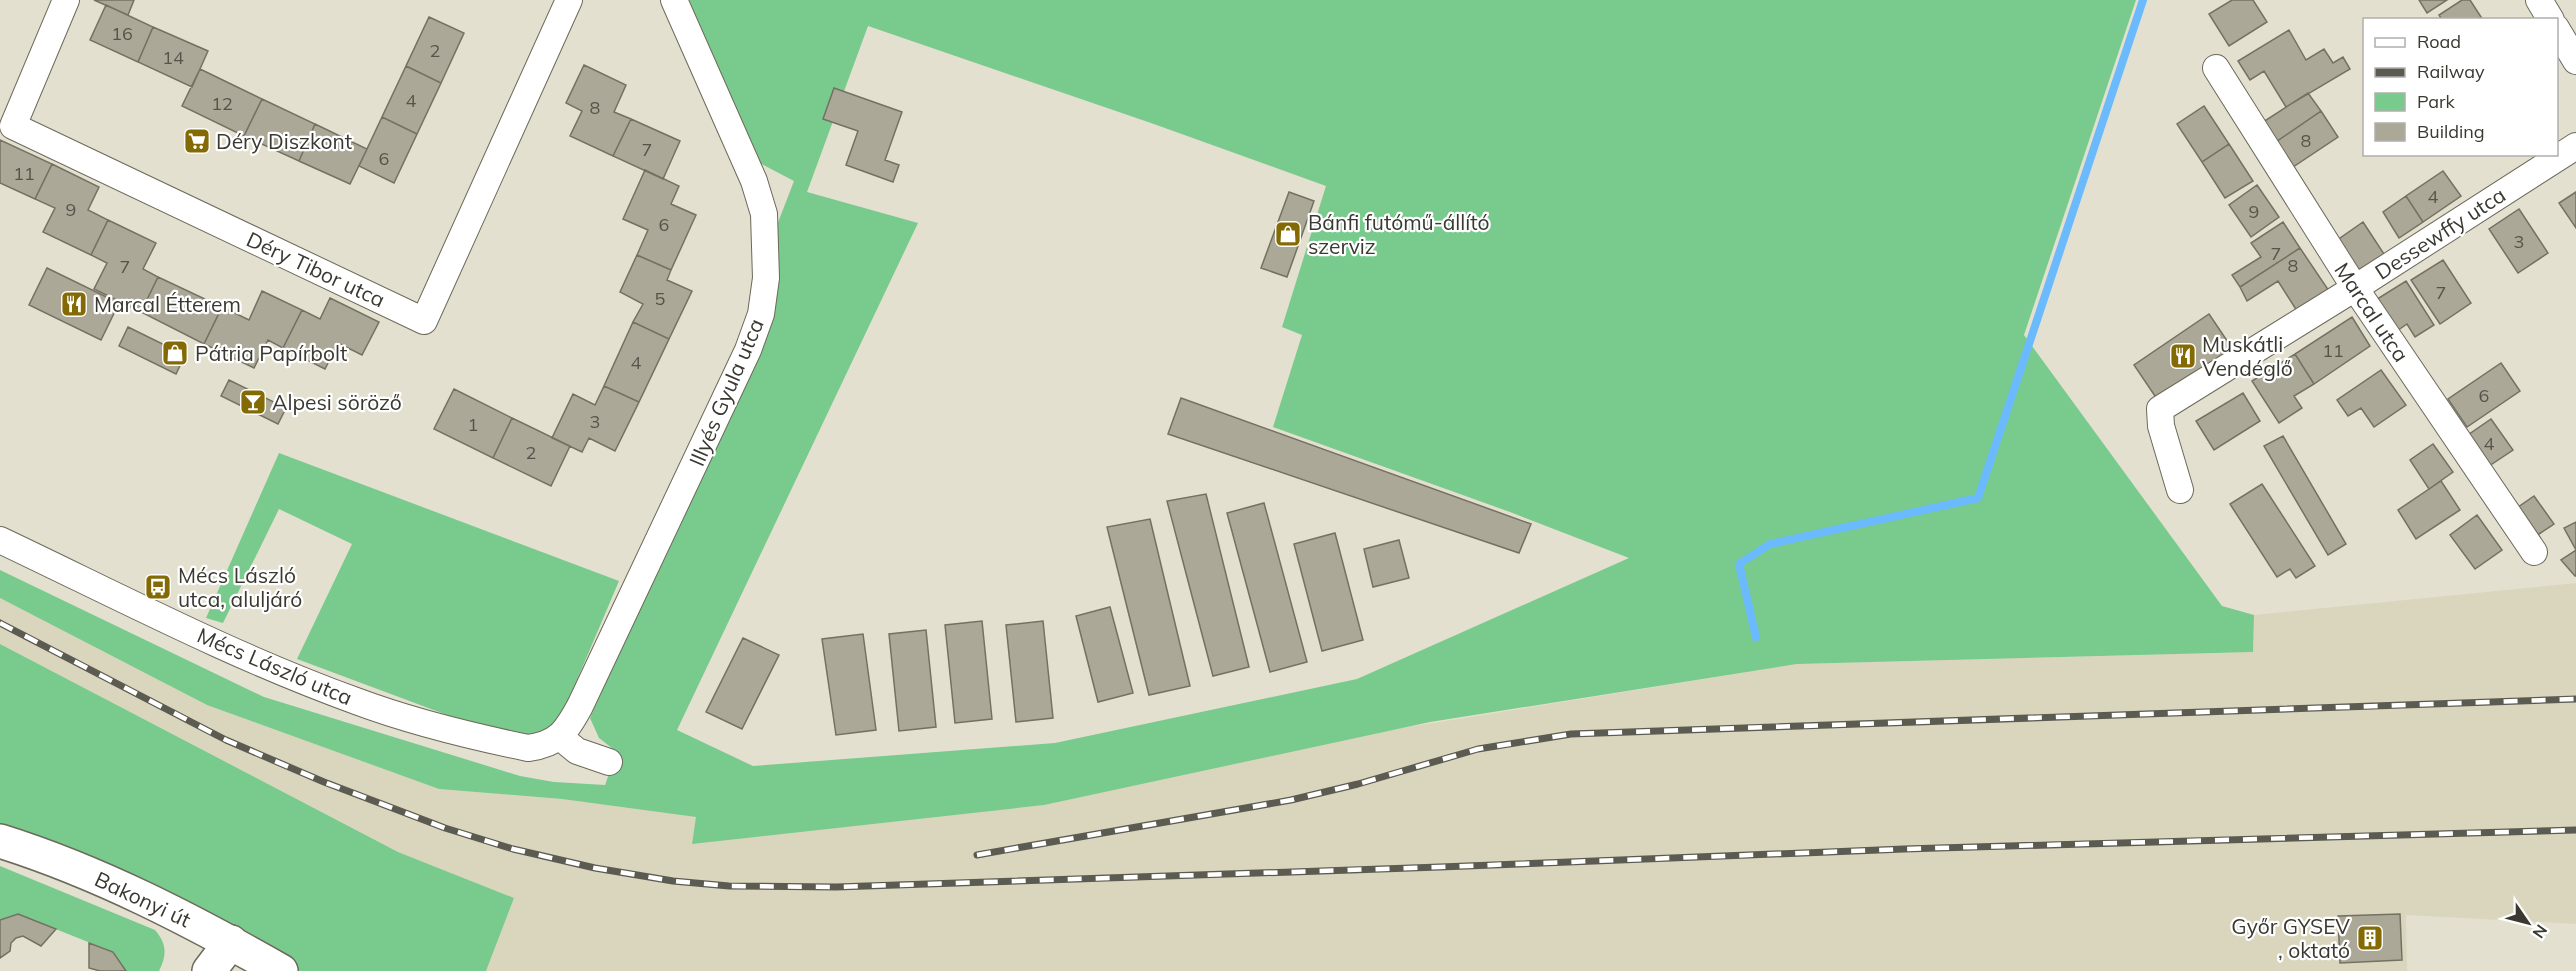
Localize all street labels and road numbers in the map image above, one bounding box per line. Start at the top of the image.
street label: Dessewffy utca [2370,181,2510,285]
street label: Déry Tibor utca [243,226,389,312]
street label: Marcal utca [2329,258,2415,366]
street label: Illyés Gyula utca [683,314,769,470]
street label: Mécs László utca [194,622,356,710]
street label: Bakonyi út [91,866,195,932]

